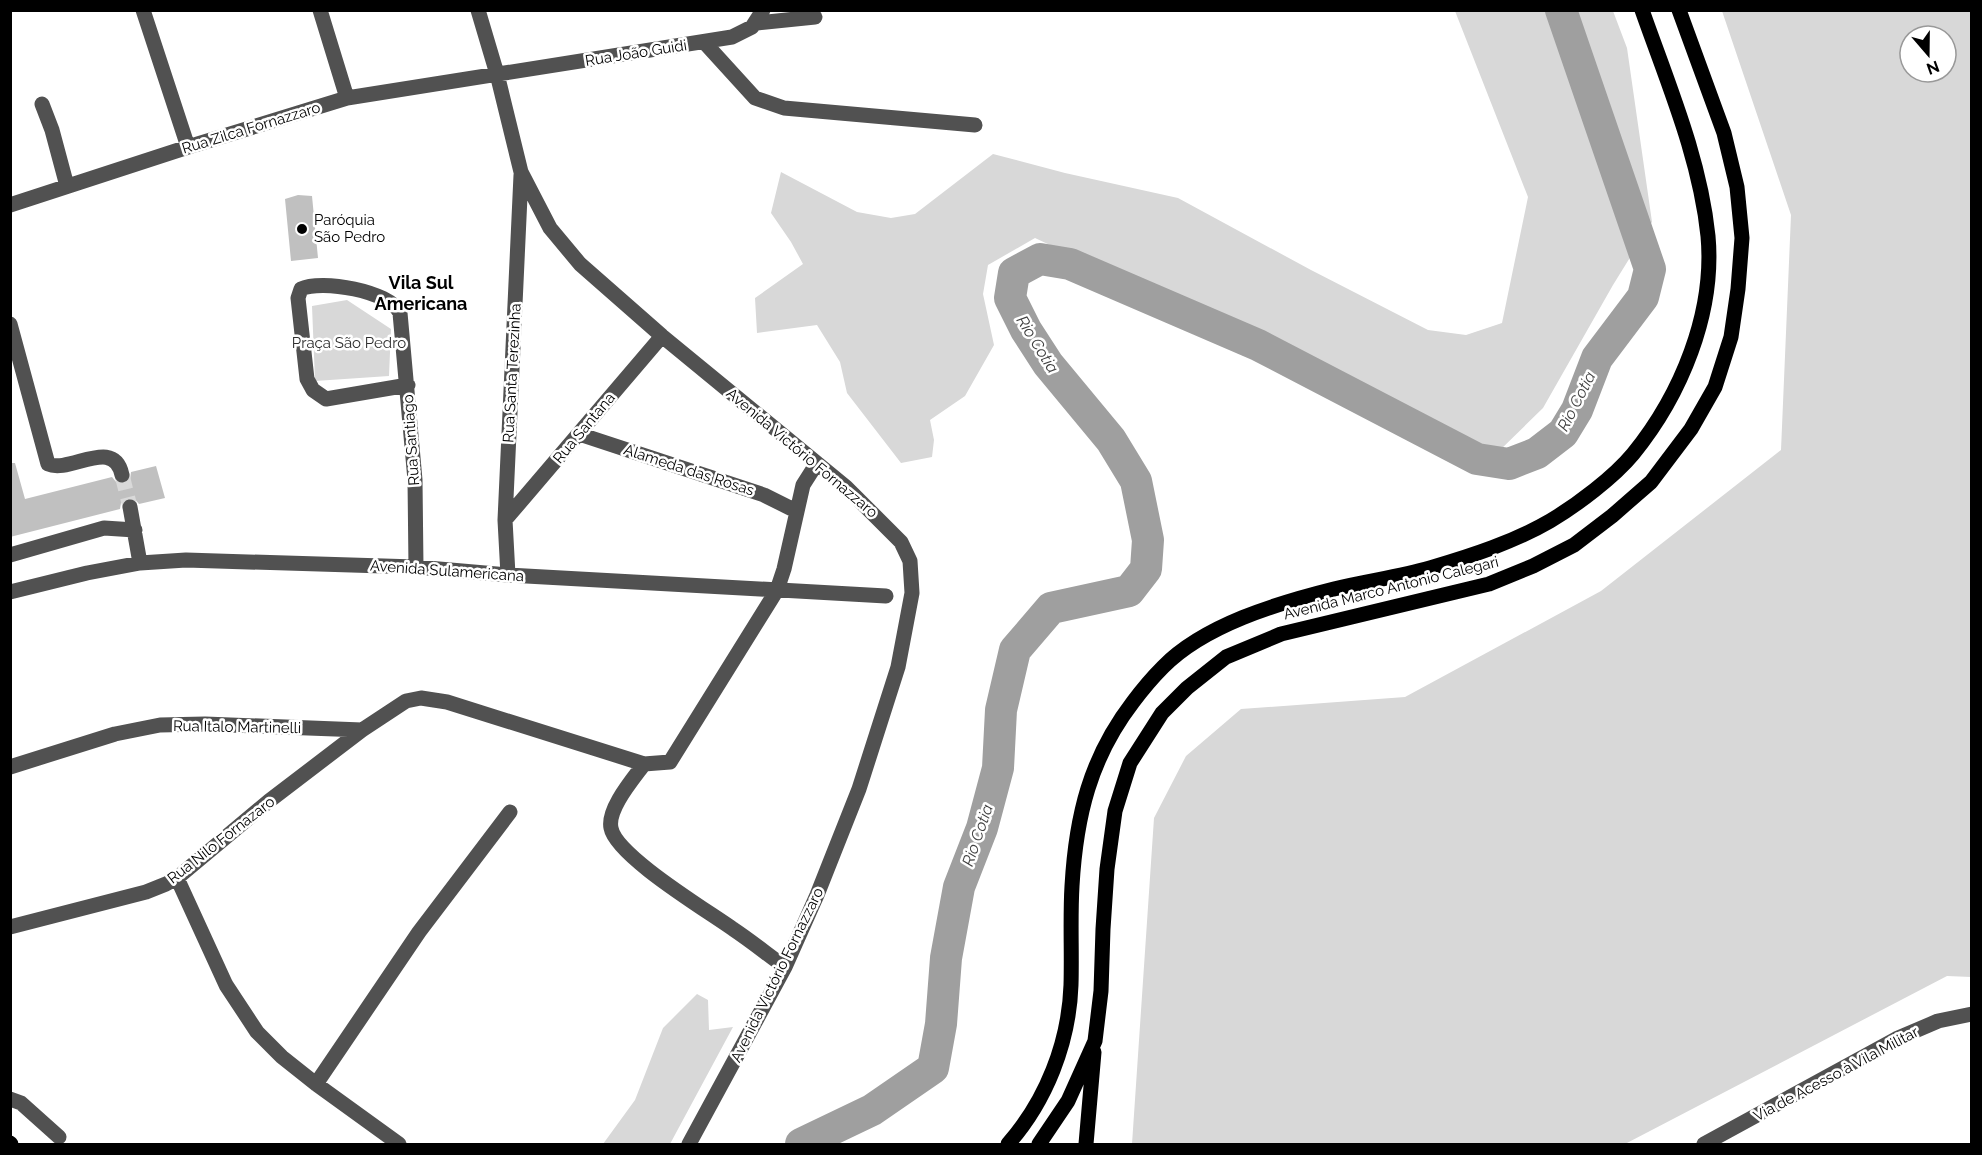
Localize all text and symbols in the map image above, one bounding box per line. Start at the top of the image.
north arrow [1898,24,1958,84]
street label: Rua João Guidi [584,36,688,70]
text: N [1924,57,1942,79]
street label: Rua Zilca Fornazzaro [180,98,323,158]
place label: Paróquia São Pedro [314,211,385,246]
marker: Paróquia São Pedro [295,222,309,236]
district label: Vila Sul Americana [375,272,467,314]
street label: Rua Santa Terezinha [499,303,525,443]
water label: Rio Cotia [1013,312,1063,377]
park label: Praça São Pedro [292,334,406,352]
water label: Rio Cotia [1553,368,1600,434]
street label: Avenida Victório Fornazzaro [723,384,881,522]
street label: Rua Santana [549,389,619,467]
street label: Rua Santiago [399,394,423,486]
street label: Alameda das Rosas [622,440,756,500]
street label: Avenida Marco Antonio Calegari [1282,553,1500,623]
street label: Avenida Sulamericana [369,557,525,585]
street label: Rua Italo Martinelli [173,717,301,737]
street label: Rua Nilo Fornazaro [164,792,278,887]
water label: Rio Cotia [958,801,997,869]
street label: Avenida Victório Fornazzaro [727,885,827,1065]
street label: Via de Acesso à Vila Militar [1750,1022,1922,1125]

